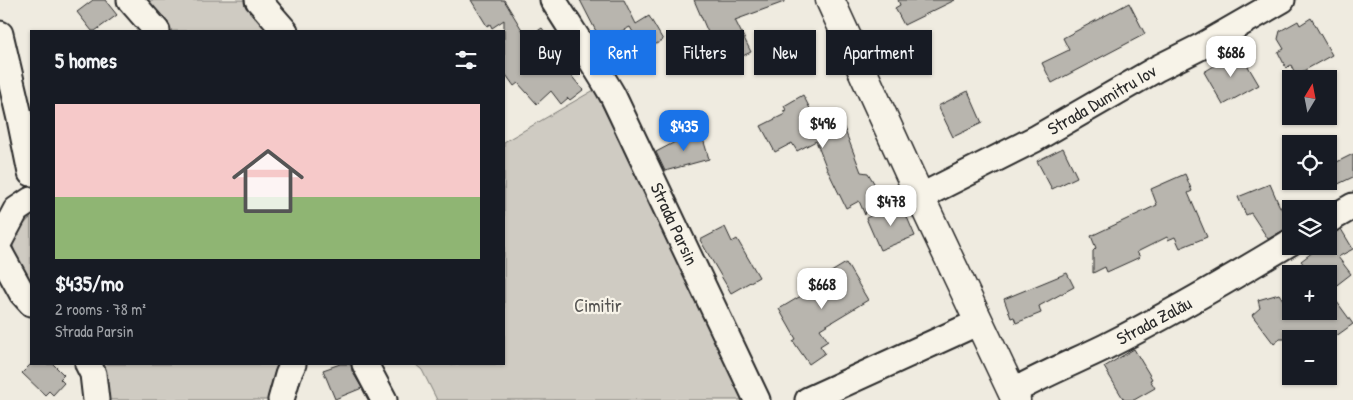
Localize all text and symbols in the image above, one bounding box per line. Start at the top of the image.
chip: Buy [520,30,580,75]
chip: Rent [590,30,656,75]
chip: Filters [666,30,744,75]
chip: New [754,30,816,75]
chip: Apartment [826,30,932,75]
pin: $686 [1201,36,1261,78]
text: $686 [1217,41,1245,63]
text: 5 homes [55,46,117,75]
icon: filters [452,46,480,74]
street label: Strada Dumitru Iov [1043,58,1161,141]
north arrow [1282,70,1338,125]
map controls [1282,70,1337,385]
pin: $496 [793,106,853,149]
pin: $435 [654,110,714,152]
text: $496 [810,112,836,134]
text: $435 [670,115,698,137]
button: locate [1282,135,1337,190]
icon: home [223,136,313,226]
street label: Strada Parsin [644,178,704,269]
pin: $478 [861,184,921,227]
text: $478 [877,190,905,212]
button: layers [1282,200,1337,255]
button: + [1282,265,1337,320]
pin: $668 [792,268,852,310]
text: $435/mo [55,269,123,298]
text: $668 [808,273,836,295]
street label: Strada Zalău [1112,290,1196,351]
park label: Cimitir [574,293,622,318]
text: 2 rooms · 78 m² [55,298,146,320]
text: Strada Parsin [55,320,134,342]
button: − [1282,330,1337,385]

